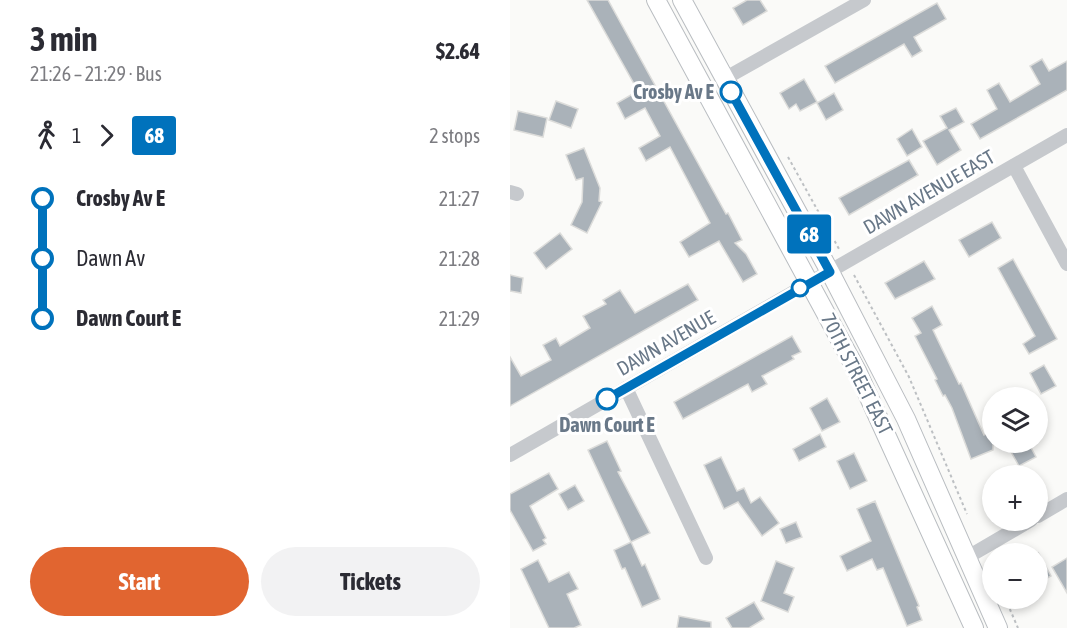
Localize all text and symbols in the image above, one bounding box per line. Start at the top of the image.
text: 3 min [30,20,97,58]
text: $2.64 [436,38,480,64]
text: 21:26 – 21:29 · Bus [30,62,162,85]
place label: Crosby Av E [633,80,714,103]
marker: Crosby Av E [720,81,742,103]
icon: walk [30,119,63,152]
icon: forward [90,119,123,152]
text: 68 [144,123,164,147]
text: 1 [72,124,81,147]
text: 2 stops [429,124,480,147]
street label: DAWN AVENUE EAST [859,145,999,238]
text: Crosby Av E [76,185,165,211]
text: 21:27 [439,187,480,210]
line badge: 68 [782,214,836,254]
text: 68 [799,222,819,246]
text: Dawn Av [76,245,145,271]
text: 21:28 [439,247,480,270]
unlabelled marker [791,279,809,297]
text: Dawn Court E [76,305,181,331]
street label: DAWN AVENUE [613,305,719,380]
text: 21:29 [439,307,480,330]
street label: 70TH STREET EAST [817,309,898,439]
map controls [982,387,1048,609]
button: layers [982,387,1048,453]
marker: Dawn Court E [596,388,618,410]
place label: Dawn Court E [559,413,655,436]
button: + [982,465,1048,531]
button: − [982,543,1048,609]
button: Start [30,547,249,616]
button: Tickets [261,547,480,616]

